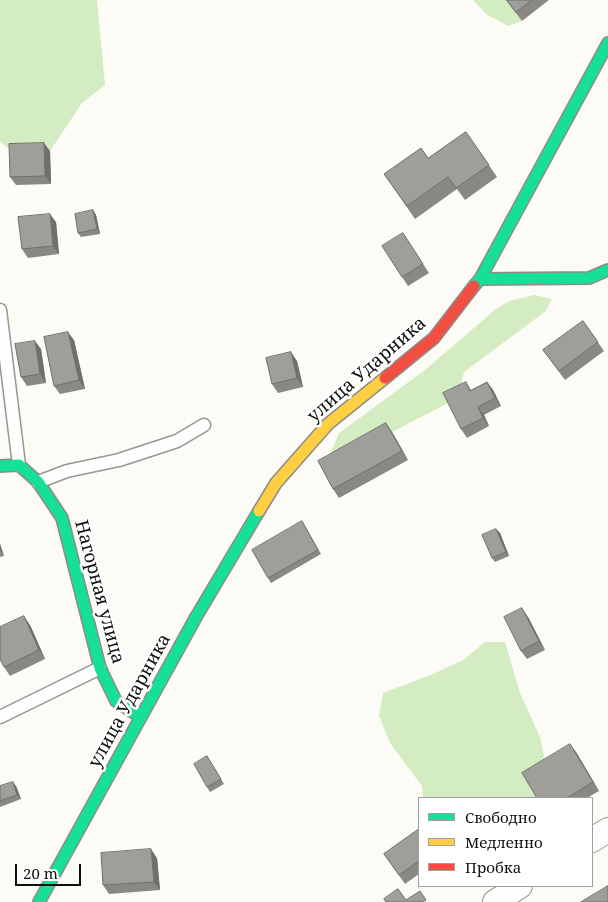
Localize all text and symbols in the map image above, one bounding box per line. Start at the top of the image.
street label: улица Ударника [303,313,431,427]
street label: Нагорная улица [69,518,129,666]
street label: улица Ударника [84,630,176,772]
legend [418,797,593,887]
text: Свободно [465,807,537,827]
text: Медленно [465,832,543,852]
scale bar [18,854,84,886]
text: Пробка [465,857,521,877]
text: 20 m [23,863,58,883]

